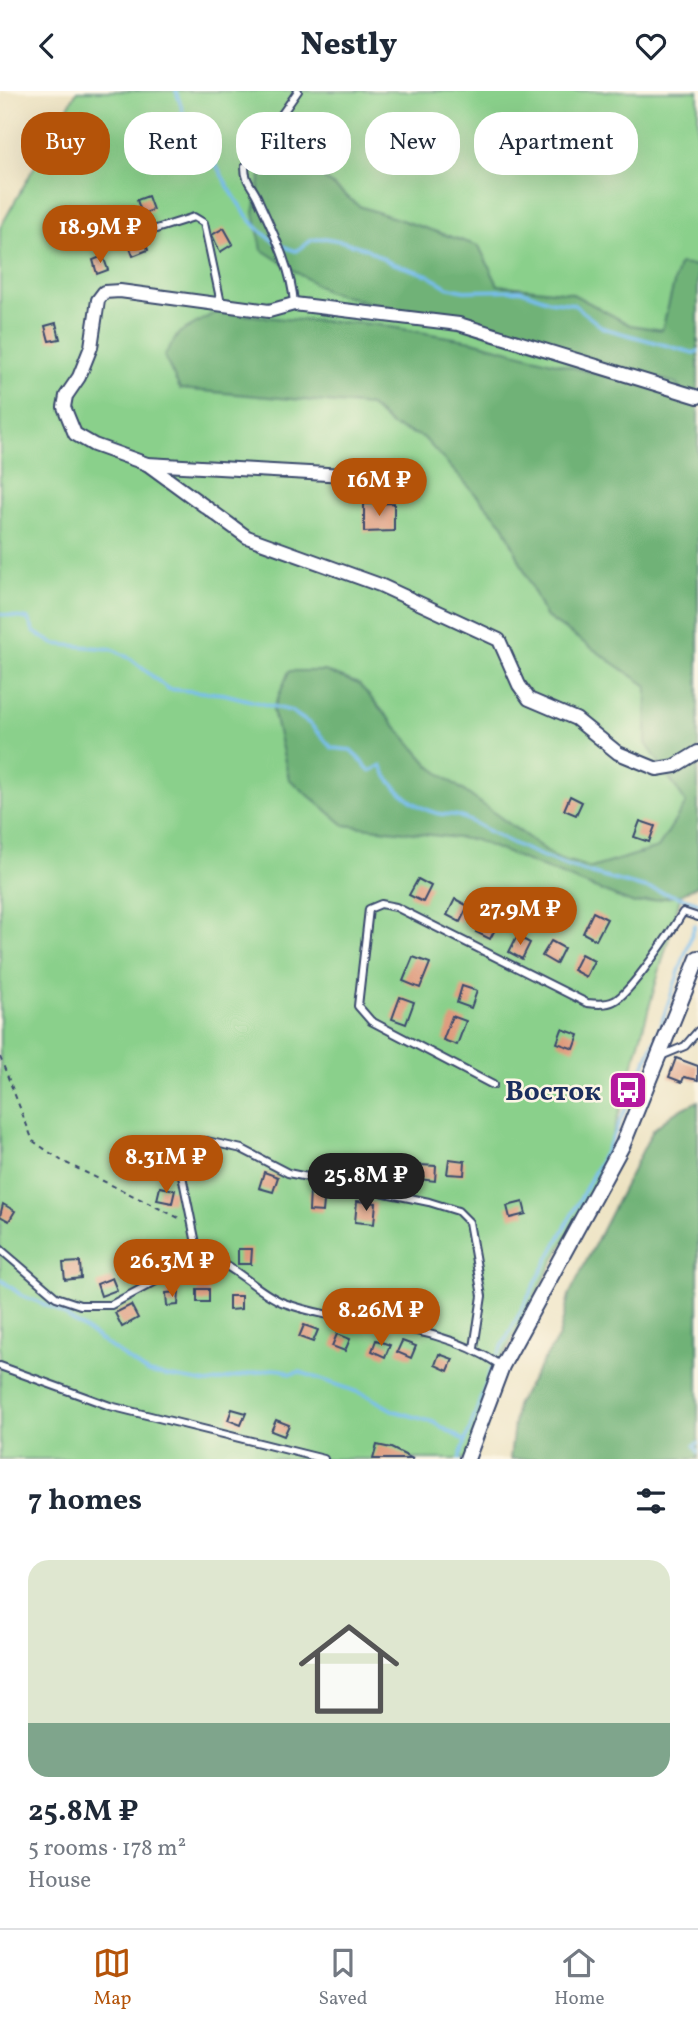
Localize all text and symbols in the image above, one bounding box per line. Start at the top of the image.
text: Nestly [301,24,397,68]
icon: back [28,27,66,65]
icon: heart [632,27,670,65]
chip: Buy [21,112,110,175]
chip: Rent [124,112,222,175]
chip: Filters [236,112,351,175]
chip: New [365,112,460,175]
chip: Apartment [474,112,638,175]
pin: 18.9M ₽ [35,205,165,265]
text: 18.9M ₽ [58,212,142,244]
pin: 16M ₽ [330,459,428,518]
text: 16M ₽ [347,465,411,497]
pin: 27.9M ₽ [455,887,585,947]
text: 27.9M ₽ [479,894,561,926]
bus stop icon: Восток [607,1069,649,1111]
place label: Восток [505,1073,601,1112]
pin: 8.31M ₽ [101,1135,231,1195]
text: 8.31M ₽ [125,1142,207,1174]
pin: 25.8M ₽ [301,1153,431,1213]
text: 25.8M ₽ [324,1160,408,1192]
pin: 26.3M ₽ [107,1239,237,1299]
text: 26.3M ₽ [129,1246,215,1278]
pin: 8.26M ₽ [316,1289,446,1348]
text: 8.26M ₽ [338,1295,424,1327]
text: 7 homes [28,1480,142,1522]
icon: filters [632,1482,670,1520]
icon: home [286,1606,412,1732]
text: 25.8M ₽ [28,1791,138,1833]
text: 5 rooms · 178 m² [28,1833,186,1865]
text: House [28,1865,91,1897]
tab: Map [93,1944,132,2012]
tab: Saved [318,1944,367,2012]
tab: Home [554,1944,605,2012]

